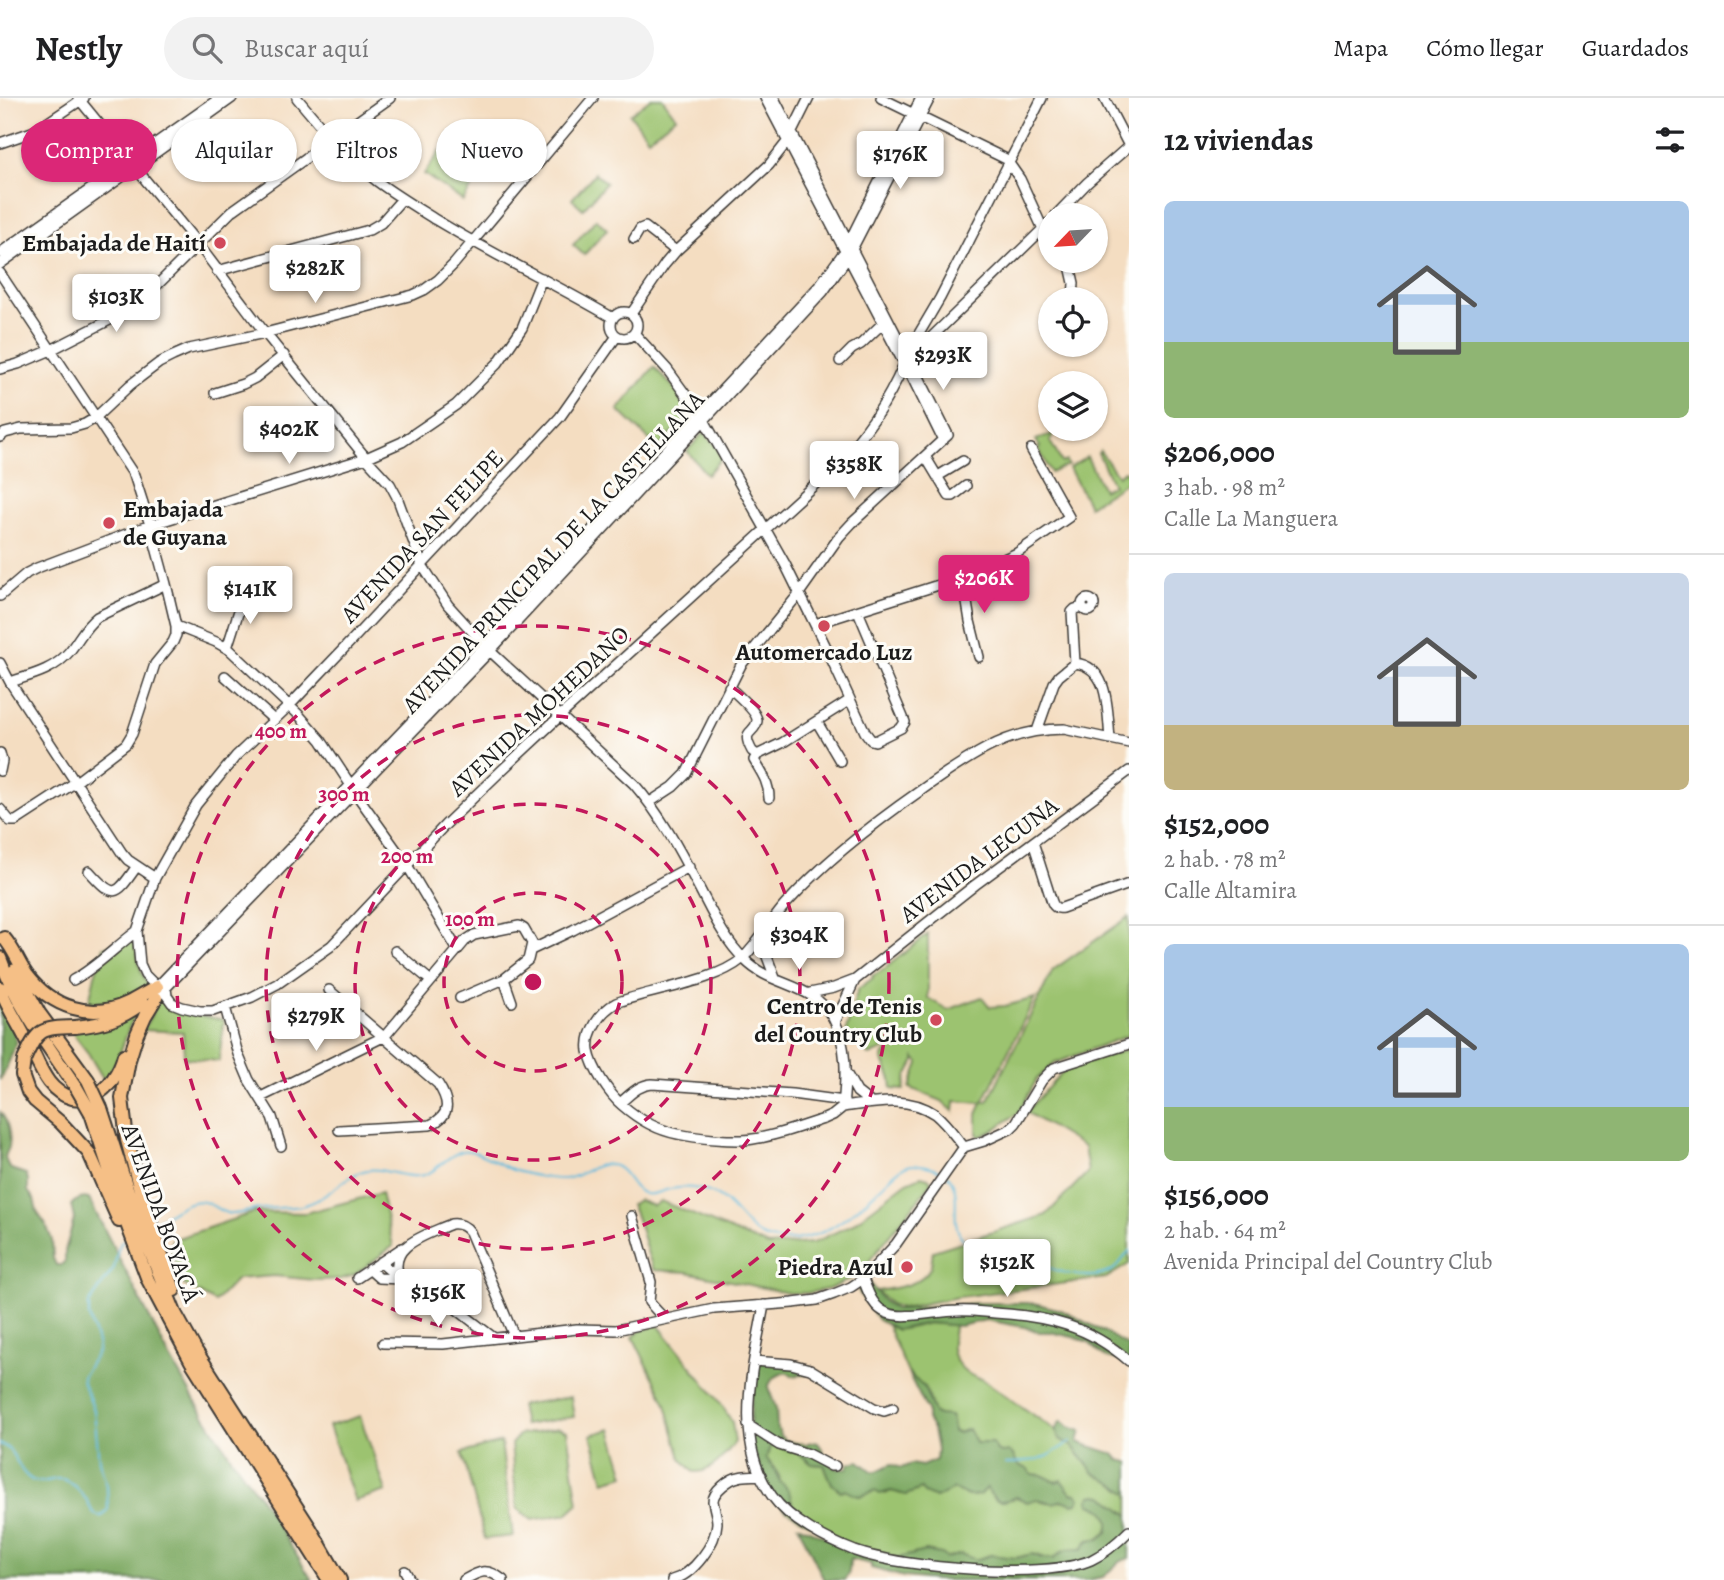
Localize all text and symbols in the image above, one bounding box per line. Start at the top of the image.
search box [164,17,654,80]
text: Nestly [35,26,122,71]
icon: search [188,29,226,67]
text: Buscar aquí [244,31,369,66]
text: Mapa [1333,32,1388,64]
text: Cómo llegar [1426,32,1544,64]
text: Guardados [1582,32,1689,64]
chip: Comprar [21,119,157,182]
chip: Alquilar [171,119,297,182]
chip: Filtros [311,119,422,182]
chip: Nuevo [436,119,547,182]
text: 12 viviendas [1164,120,1314,160]
icon: filters [1651,121,1689,159]
pin: $176K [851,132,949,191]
text: $176K [873,138,927,169]
north arrow [1038,203,1108,273]
map controls [1038,203,1108,441]
place label: Embajada de Haití [22,227,206,259]
marker: Embajada de Haití [212,235,228,251]
pin: $282K [266,246,364,305]
icon: home [1364,247,1490,373]
text: $282K [285,252,345,283]
pin: $103K [67,274,165,334]
text: $103K [88,281,144,312]
button: locate [1038,287,1108,357]
pin: $293K [894,332,992,392]
text: $293K [914,339,972,370]
button: layers [1038,371,1108,441]
street label: AVENIDA PRINCIPAL DE LA CASTELLANA [394,383,712,721]
pin: $402K [240,406,338,466]
text: $402K [259,413,319,444]
text: $206,000 [1164,432,1275,472]
street label: AVENIDA SAN FELIPE [333,442,511,630]
pin: $358K [805,442,903,501]
text: $358K [826,448,882,479]
text: 3 hab. · 98 m² [1164,472,1285,503]
place label: Embajada de Guyana [123,493,227,553]
text: Calle La Manguera [1164,503,1338,534]
marker: Embajada de Guyana [101,515,117,531]
pin: $206K [935,556,1033,615]
text: $206K [954,562,1014,593]
pin: $141K [201,566,299,626]
text: $141K [223,573,277,604]
marker: Automercado Luz [816,618,832,634]
street label: AVENIDA MOHEDANO [441,619,636,804]
icon: home [1364,619,1490,745]
place label: Automercado Luz [735,636,912,668]
text: 400 m [255,717,308,745]
text: 300 m [318,780,370,808]
street label: AVENIDA LECUNA [892,789,1066,931]
text: $152,000 [1164,804,1269,844]
text: 200 m [381,842,434,870]
text: 2 hab. · 78 m² [1164,844,1286,875]
text: Calle Altamira [1164,875,1297,906]
text: 100 m [445,905,495,933]
pin: $304K [750,912,848,972]
text: $304K [770,919,828,950]
centre of rings [521,970,545,994]
place label: Centro de Tenis del Country Club [754,990,922,1050]
icon: home [1364,990,1490,1116]
pin: $279K [267,993,365,1053]
text: $279K [287,1000,345,1031]
marker: Centro de Tenis del Country Club [928,1012,944,1028]
street label: AVENIDA BOYACÁ [113,1118,209,1308]
text: $156,000 [1164,1175,1269,1215]
text: 2 hab. · 64 m² [1164,1215,1286,1246]
pin: $152K [958,1240,1056,1299]
text: $152K [980,1246,1035,1277]
text: Avenida Principal del Country Club [1164,1246,1492,1277]
place label: Piedra Azul [777,1251,894,1283]
marker: Piedra Azul [899,1259,915,1275]
pin: $156K [389,1270,487,1329]
text: $156K [411,1276,465,1307]

